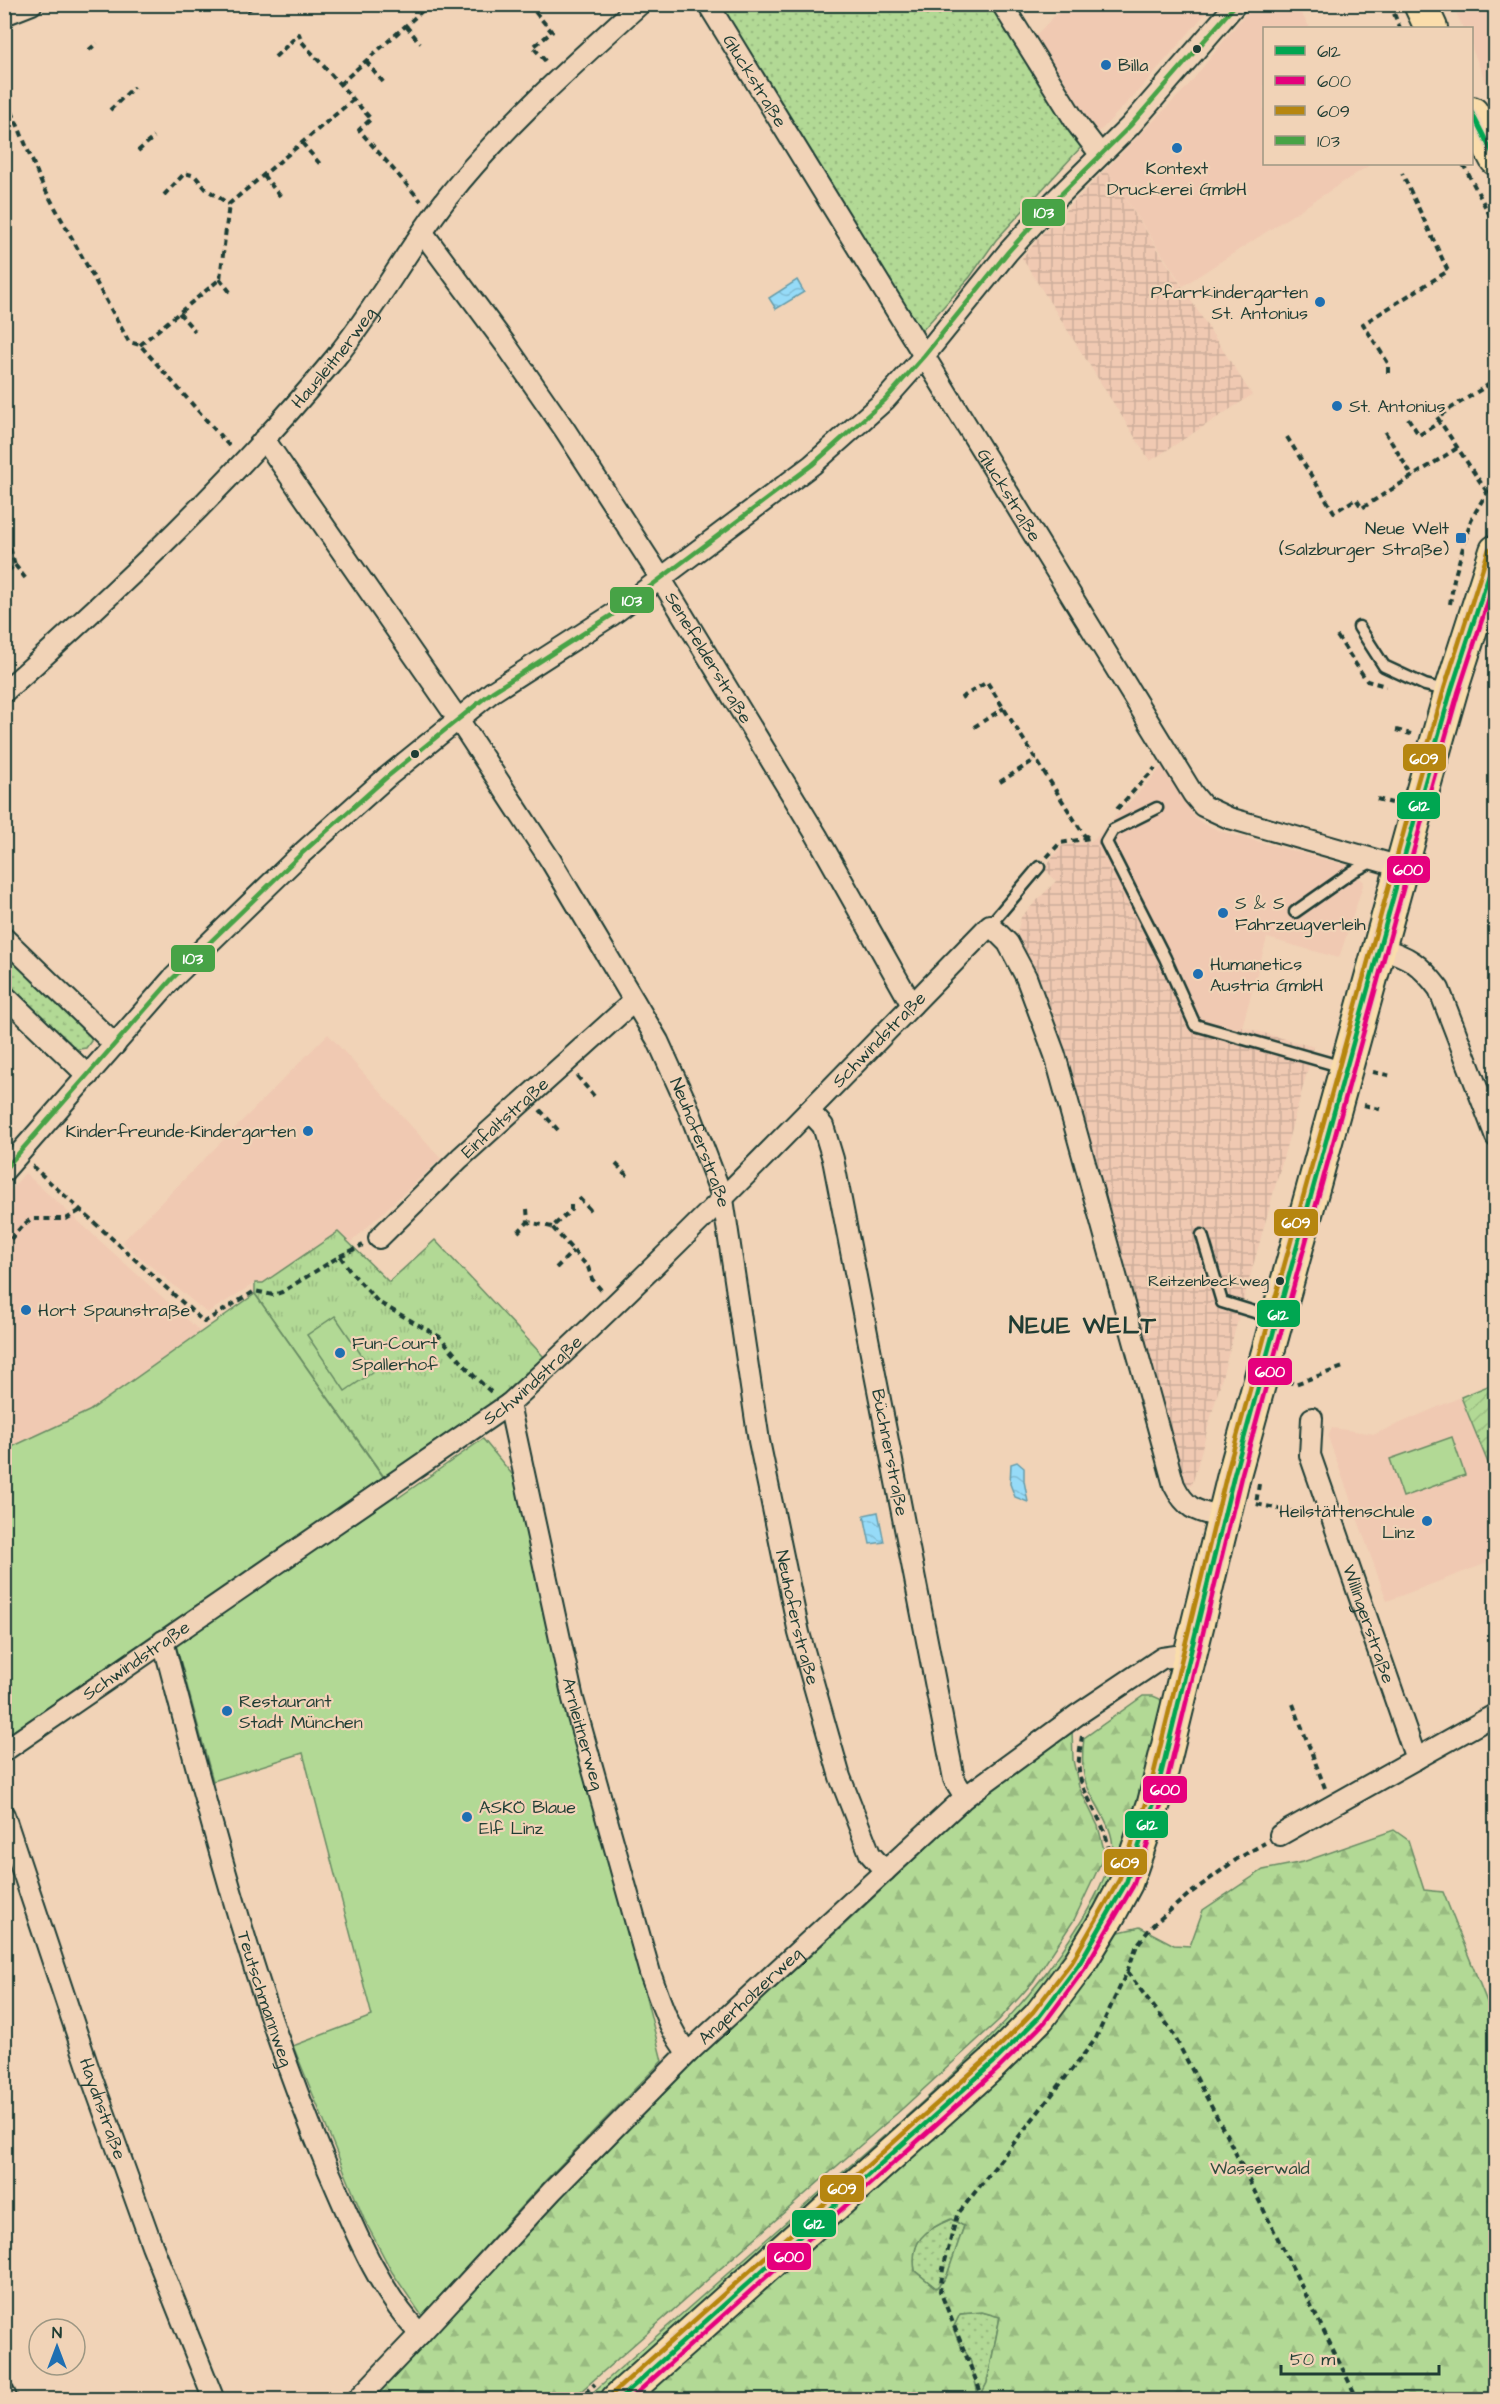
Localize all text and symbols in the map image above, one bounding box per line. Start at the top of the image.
legend [1263,27,1473,165]
street label: Gluckstraße [717,29,793,132]
text: 612 [1317,39,1342,64]
unlabelled marker [1191,43,1203,55]
place label: Billa [1118,53,1148,78]
marker: Billa [1099,58,1113,72]
text: 600 [1317,69,1351,94]
text: 609 [1317,99,1350,124]
text: 103 [1317,129,1340,154]
marker: Kontext Druckerei GmbH [1170,141,1184,155]
place label: Kontext Druckerei GmbH [1107,156,1247,202]
line badge: 103 [1021,198,1066,227]
text: 103 [1034,202,1055,224]
place label: Pfarrkindergarten St. Antonius [1151,280,1308,326]
marker: Pfarrkindergarten St. Antonius [1313,295,1327,309]
street label: Hausleitnerweg [285,302,382,414]
place label: St. Antonius [1349,394,1445,419]
marker: St. Antonius [1330,399,1344,413]
street label: Gluckstraße [971,444,1048,546]
place label: Neue Welt (Salzburger Straße) [1279,516,1450,563]
marker: Neue Welt (Salzburger Straße) [1454,531,1468,545]
line badge: 103 [609,586,655,614]
street label: Senefelderstraße [659,587,758,728]
text: 103 [622,590,643,612]
line badge: 609 [1402,743,1447,772]
unlabelled marker [409,748,421,760]
text: 609 [1409,748,1439,770]
line badge: 612 [1396,791,1441,820]
text: 612 [1408,795,1430,817]
line badge: 600 [1386,855,1431,884]
text: 600 [1393,859,1423,881]
place label: S & S Fahrzeugverleih [1235,891,1366,938]
marker: S & S Fahrzeugverleih [1216,906,1230,920]
line badge: 103 [170,944,216,973]
text: 103 [183,948,204,970]
place label: Humanetics Austria GmbH [1210,952,1324,998]
marker: Humanetics Austria GmbH [1191,967,1205,981]
street label: Schwindstraße [826,986,932,1093]
street label: Einfaltstraße [455,1071,554,1164]
street label: Neuhoferstraße [664,1074,737,1209]
place label: Kinderfreunde-Kindergarten [66,1119,296,1145]
marker: Kinderfreunde-Kindergarten [301,1124,315,1138]
line badge: 609 [1273,1208,1319,1237]
text: 609 [1281,1212,1311,1234]
place label: Reitzenbeckweg [1148,1270,1269,1293]
marker: Reitzenbeckweg [1274,1275,1286,1287]
place label: Hort Spaunstraße [38,1298,191,1323]
line badge: 612 [1256,1299,1301,1328]
marker: Hort Spaunstraße [19,1303,33,1317]
text: 612 [1267,1304,1289,1326]
district label: NEUE WELT [1009,1309,1157,1343]
street label: Schwindstraße [478,1329,588,1431]
place label: Fun-Court Spallerhof [352,1331,438,1377]
marker: Fun-Court Spallerhof [333,1346,347,1360]
line badge: 600 [1247,1357,1293,1386]
text: 600 [1255,1361,1285,1383]
street label: Büchnerstraße [866,1387,915,1518]
place label: Heilstättenschule Linz [1279,1499,1415,1545]
marker: Heilstättenschule Linz [1420,1514,1434,1528]
street label: Neuhoferstraße [770,1548,826,1688]
street label: Willingerstraße [1337,1561,1401,1687]
street label: Schwindstraße [77,1614,195,1706]
street label: Arnleitnerweg [556,1675,610,1793]
place label: Restaurant Stadt München [239,1689,363,1735]
marker: Restaurant Stadt München [220,1704,234,1718]
line badge: 600 [1142,1775,1188,1804]
text: 600 [1150,1779,1180,1801]
place label: ASKÖ Blaue Elf Linz [479,1795,576,1841]
marker: ASKÖ Blaue Elf Linz [460,1810,474,1824]
line badge: 612 [1124,1810,1169,1839]
text: 612 [1136,1814,1158,1836]
line badge: 609 [1103,1848,1148,1876]
text: 609 [1110,1852,1140,1874]
street label: Teutschmannweg [231,1928,299,2070]
street label: Angerholzerweg [692,1941,808,2050]
street label: Haydnstraße [73,2055,133,2163]
park label: Wasserwald [1210,2156,1310,2181]
line badge: 609 [819,2174,865,2203]
text: 609 [827,2178,857,2200]
line badge: 612 [791,2209,837,2238]
text: 612 [803,2213,825,2235]
line badge: 600 [766,2242,812,2271]
text: 600 [774,2246,804,2268]
north arrow [27,2317,87,2377]
text: N [52,2322,62,2344]
scale bar [1281,2338,1438,2376]
text: 50 m [1290,2347,1335,2372]

